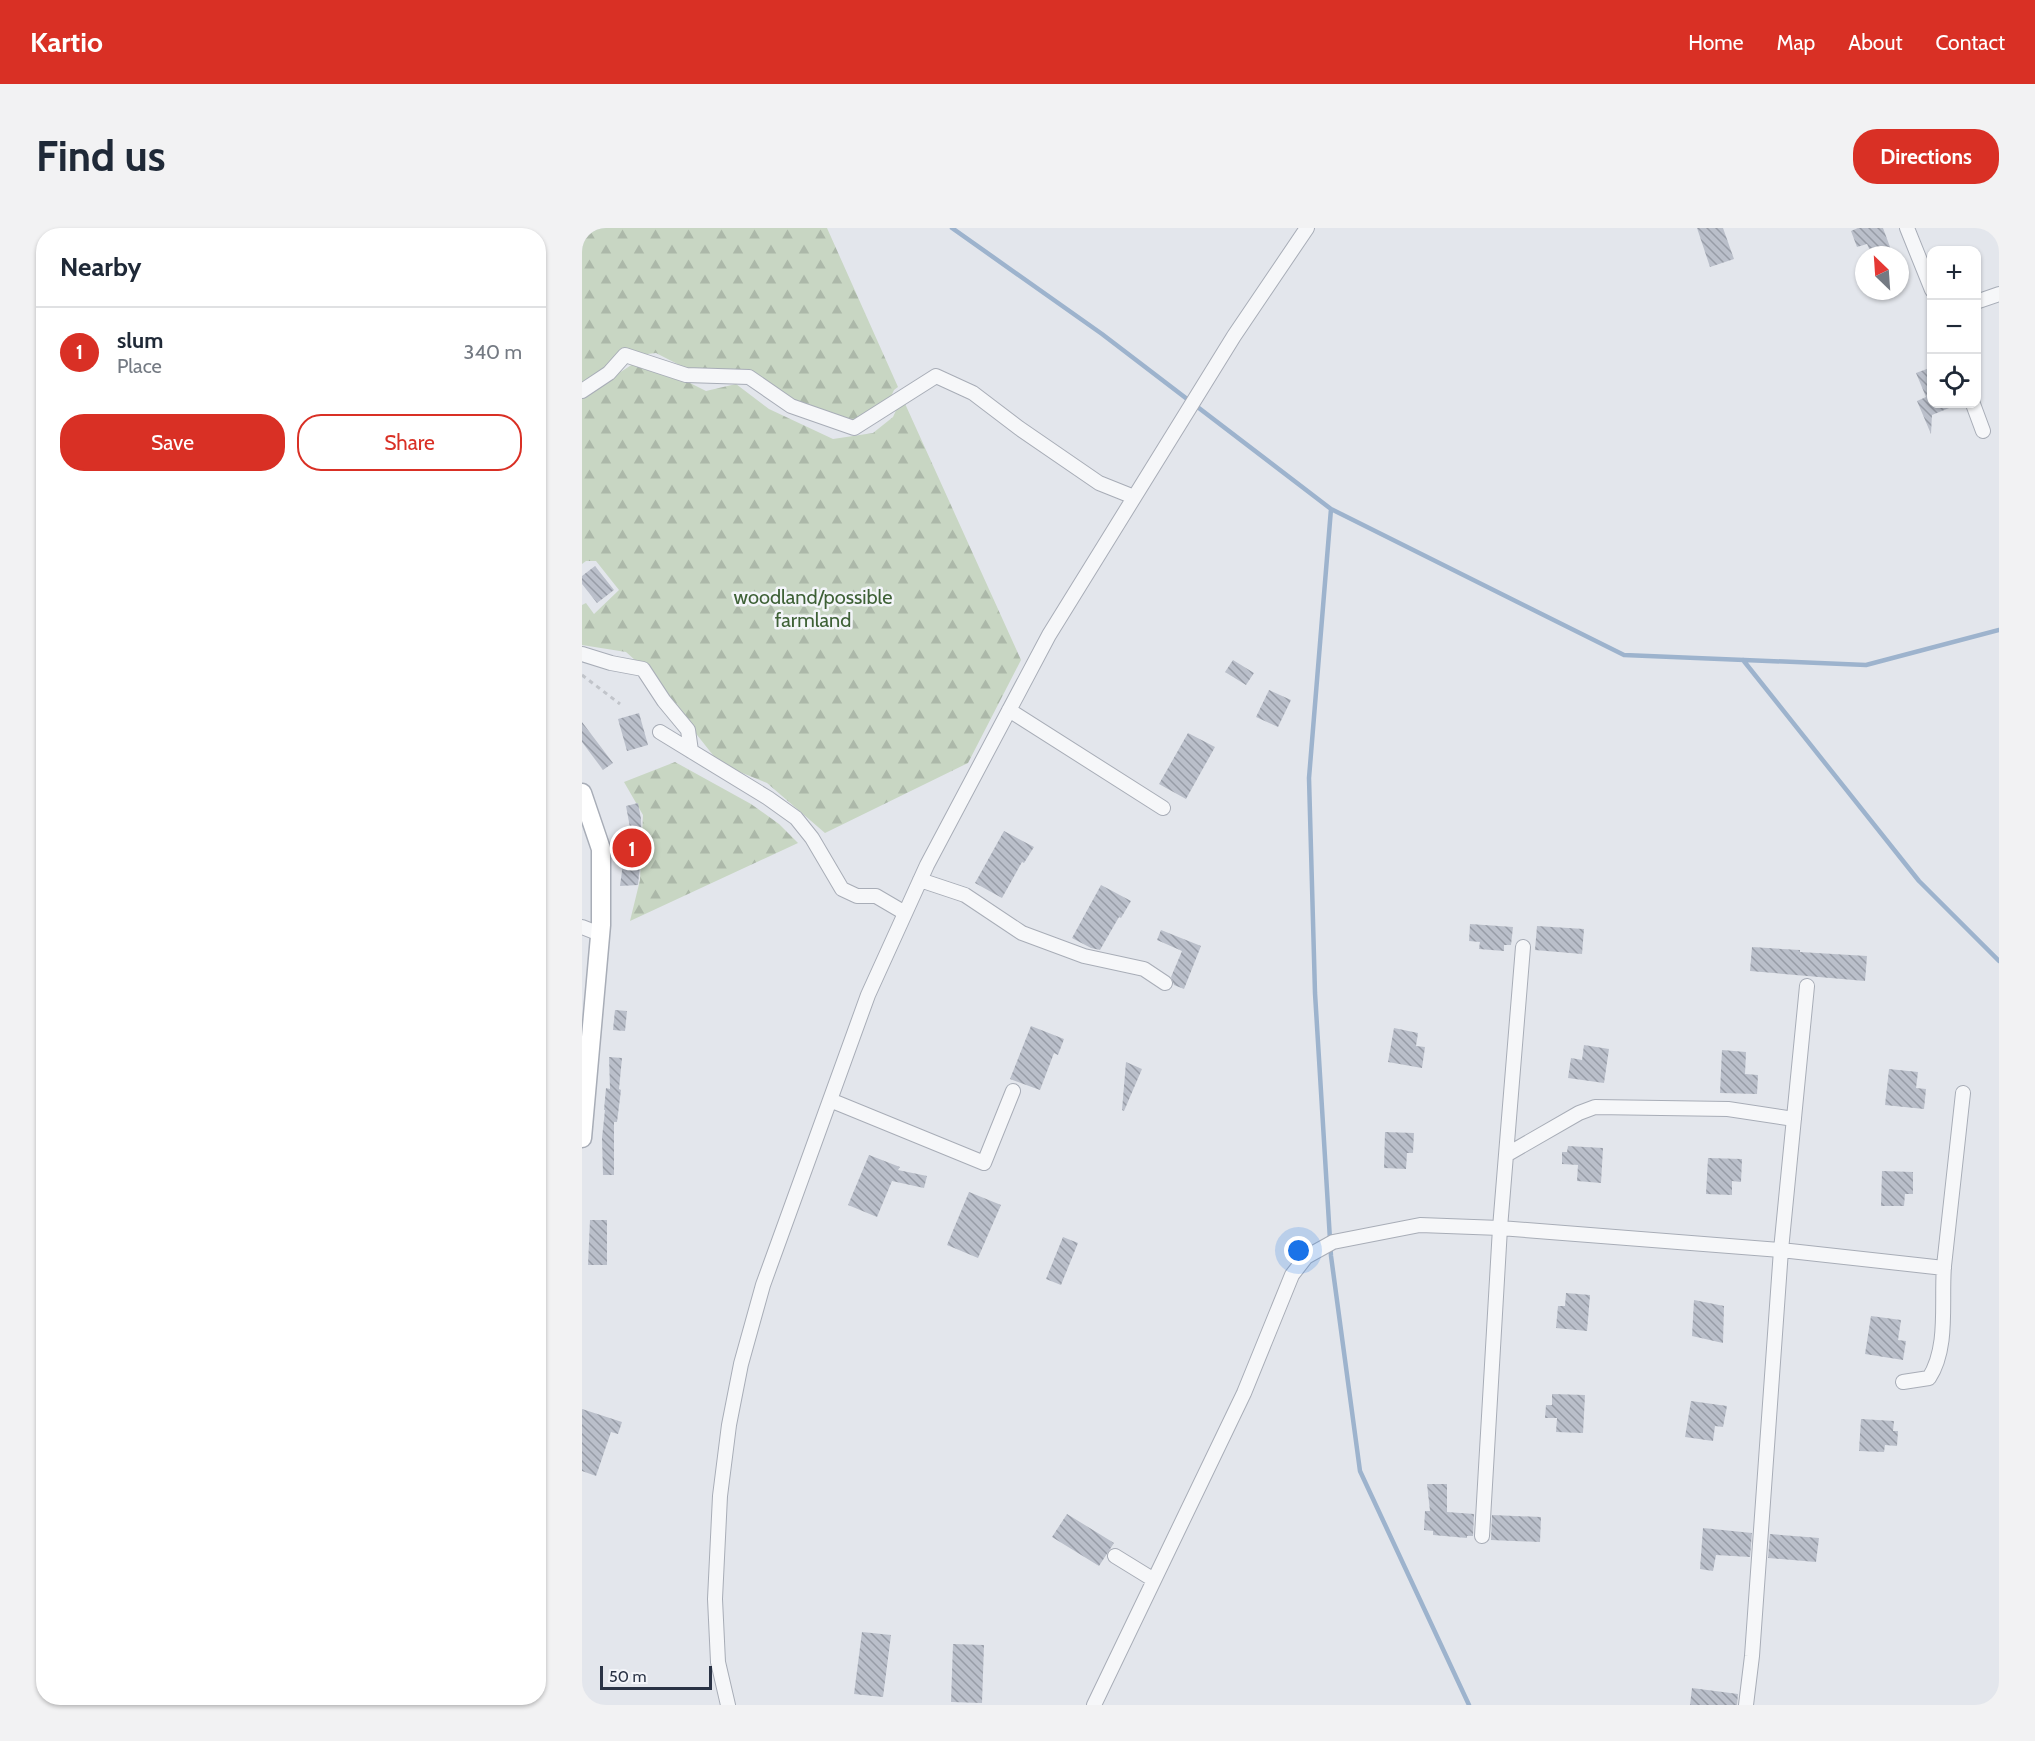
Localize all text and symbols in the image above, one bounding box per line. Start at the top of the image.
text: Kartio [30,25,103,59]
text: Home [1688,30,1744,55]
text: Map [1777,30,1815,55]
text: About [1848,30,1902,55]
text: Contact [1935,30,2005,55]
button: Directions [1853,129,1999,184]
text: Find us [36,130,165,182]
north arrow [1855,246,1909,300]
map controls [1927,246,1981,408]
button: + [1927,246,1981,300]
text: Nearby [60,251,141,283]
button: − [1927,300,1981,354]
text: slum [117,327,163,354]
text: 1 [76,340,83,364]
text: 340 m [464,340,522,364]
text: Place [117,354,162,378]
button: locate [1927,354,1981,408]
button: Save [60,414,285,471]
button: Share [297,414,522,471]
park label: woodland/possible farmland [734,585,892,632]
pin: 1 [613,826,652,870]
your location [1284,1236,1313,1265]
scale bar [600,1663,712,1690]
text: 50 m [609,1667,646,1686]

